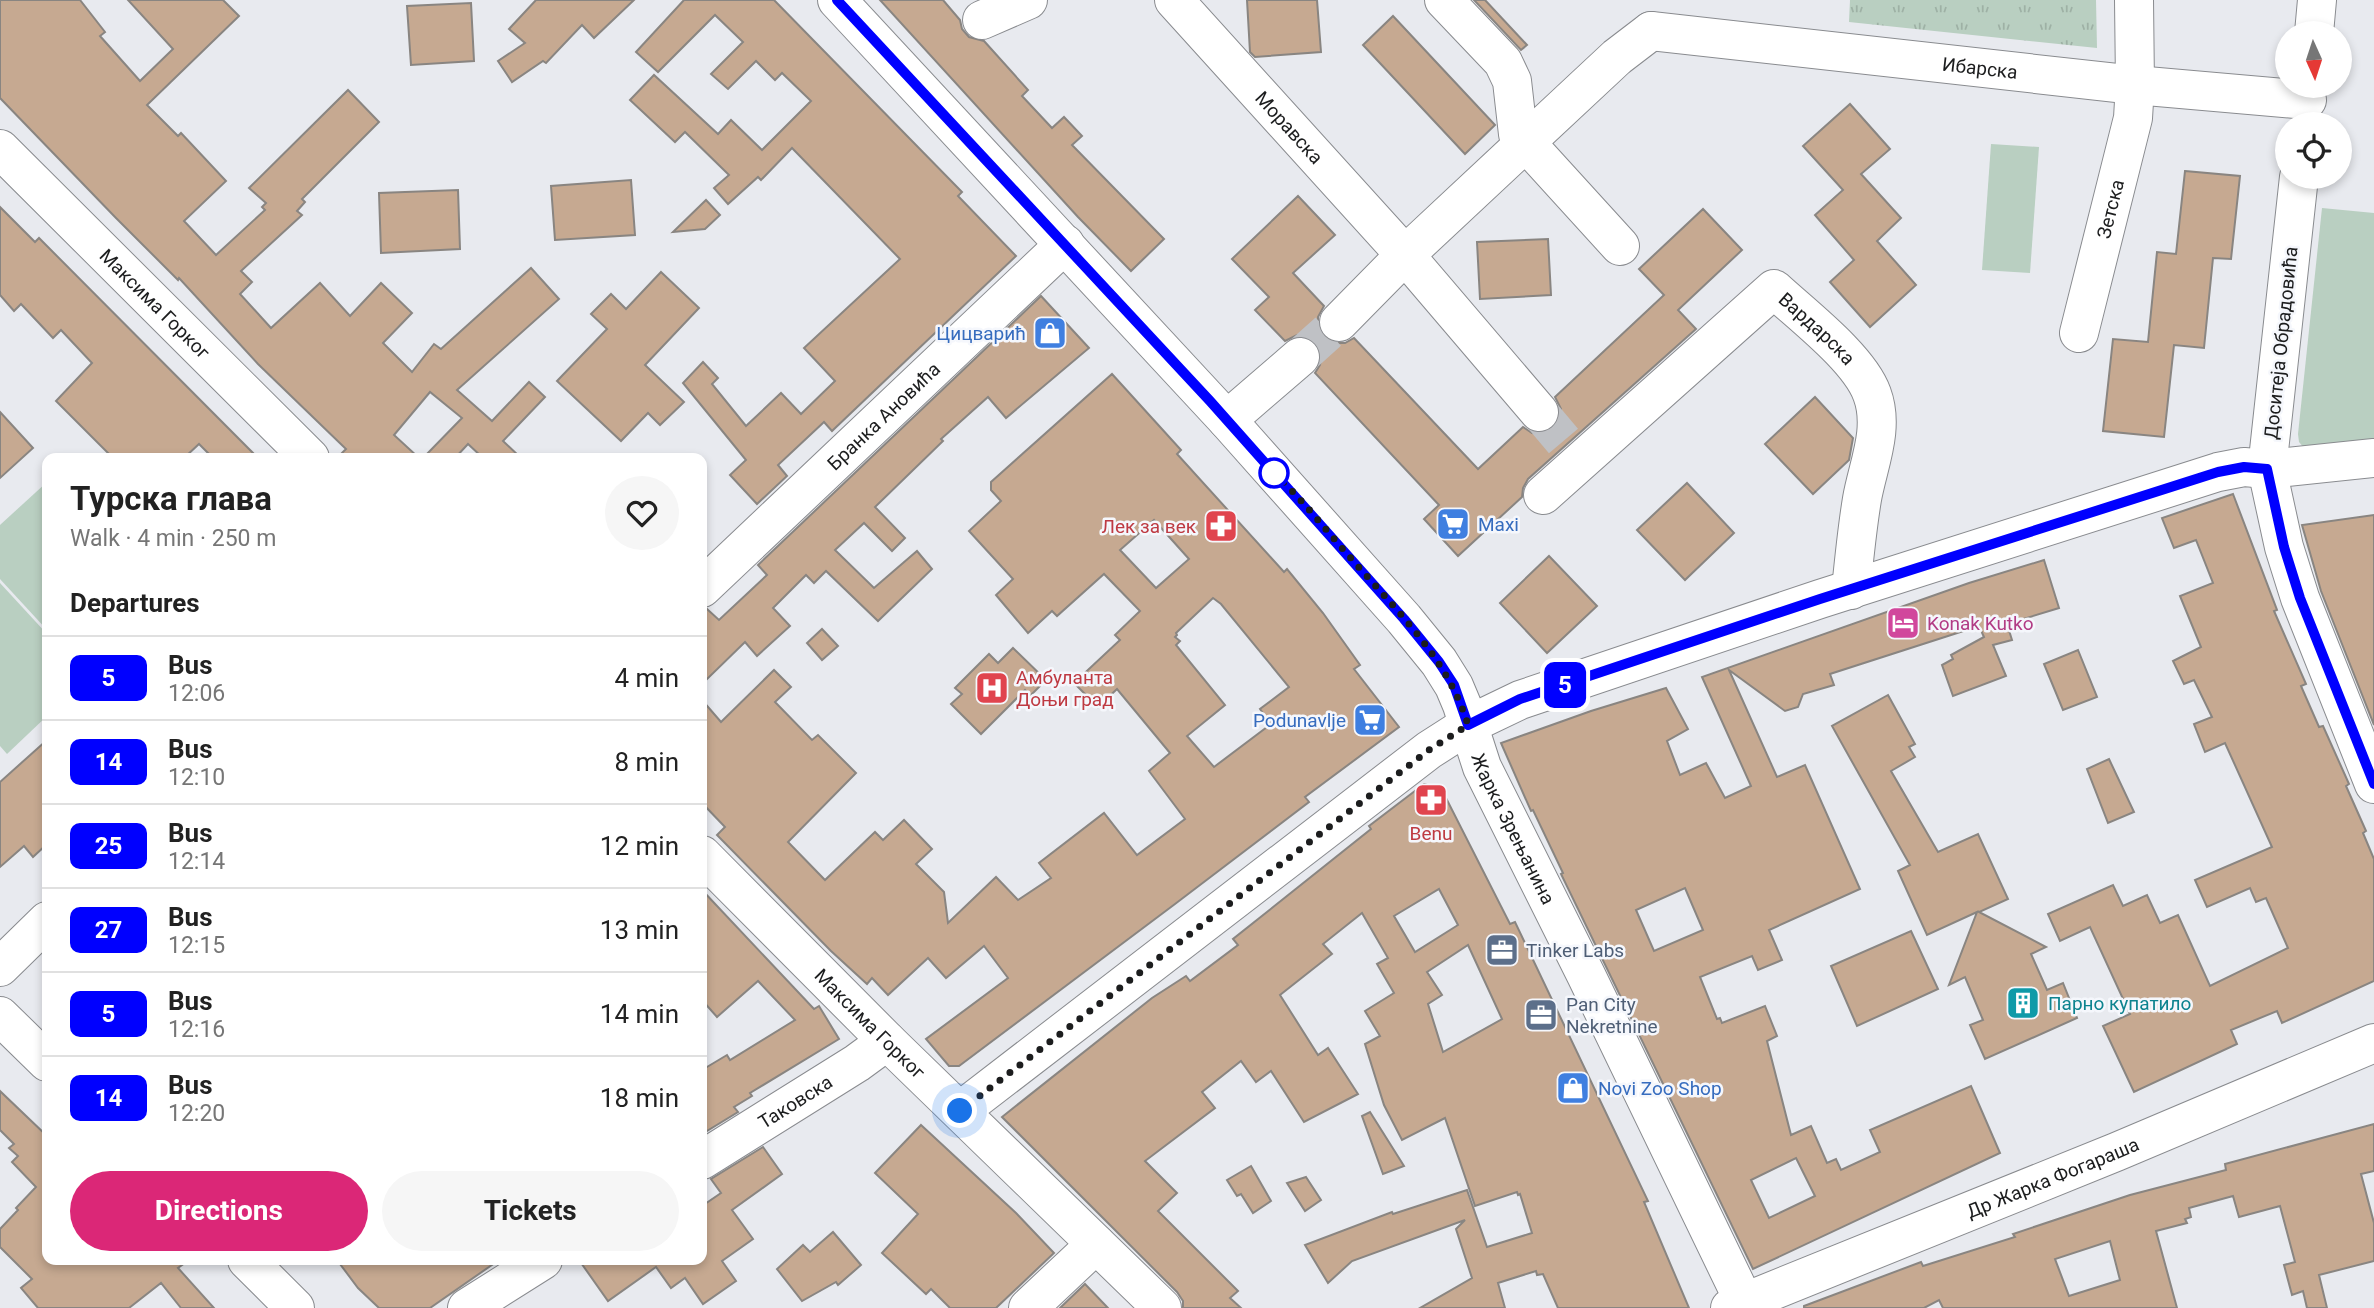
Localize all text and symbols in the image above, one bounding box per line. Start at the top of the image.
north arrow [2275,21,2352,98]
map controls [2275,21,2352,189]
street label: Ибарска [1941,52,2019,83]
street label: Моравска [1251,86,1328,169]
button: locate [2275,112,2352,189]
street label: Зетска [2092,177,2129,241]
street label: Максима Горког [95,244,215,363]
street label: Доситеја Обрадовића [2259,245,2303,441]
street label: Вардарска [1774,287,1860,369]
shop icon: Цицварић [1031,314,1069,352]
place label: Цицварић [936,322,1026,345]
street label: Бранка Ановића [822,357,945,475]
unlabelled marker [1259,458,1289,488]
button: heart [605,476,679,550]
text: Турска глава [70,479,272,518]
supermarket icon: Maxi [1434,505,1472,543]
pharmacy icon: Лек за век [1202,507,1240,545]
place label: Maxi [1478,513,1519,536]
place label: Лек за век [1102,515,1197,538]
text: Walk · 4 min · 250 m [70,525,276,552]
text: Departures [70,588,200,618]
hotel icon: Konak Kutko [1884,604,1922,642]
place label: Konak Kutko [1927,612,2034,635]
text: Bus [168,650,213,680]
line badge: 5 [1542,662,1588,708]
text: 4 min [614,663,679,693]
text: 5 [102,664,115,692]
place label: Амбуланта Доњи град [1016,666,1114,711]
hospital icon: Амбуланта Доњи град [973,669,1011,707]
text: 5 [1558,671,1572,699]
text: 12:06 [168,680,225,707]
supermarket icon: Podunavlje [1351,701,1389,739]
place label: Podunavlje [1253,709,1346,732]
text: Bus [168,734,213,764]
text: 8 min [614,747,679,777]
text: 14 [95,748,122,776]
street label: Жарка Зрењанина [1467,750,1560,908]
text: 12:10 [168,764,225,791]
pharmacy icon: Benu [1412,781,1450,819]
text: Bus [168,818,213,848]
place label: Benu [1410,822,1452,845]
text: 12 min [600,831,679,861]
text: 25 [95,832,122,860]
text: 12:14 [168,848,225,875]
text: Bus [168,902,213,932]
text: 13 min [600,915,679,945]
text: 27 [95,916,122,944]
office icon: Tinker Labs [1483,931,1521,969]
text: 12:15 [168,932,225,959]
place label: Tinker Labs [1526,939,1624,962]
street label: Максима Горког [810,964,930,1083]
building icon: Парно купатило [2004,984,2042,1022]
text: Bus [168,986,213,1016]
place label: Парно купатило [2048,992,2191,1015]
place label: Pan City Nekretnine [1566,993,1658,1038]
office icon: Pan City Nekretnine [1522,996,1560,1034]
text: 14 min [600,999,679,1029]
text: 5 [102,1000,115,1028]
text: 12:16 [168,1016,225,1043]
shop icon: Novi Zoo Shop [1554,1069,1592,1107]
text: Bus [168,1070,213,1100]
street label: Таковска [754,1070,837,1133]
place label: Novi Zoo Shop [1598,1077,1722,1100]
text: 18 min [600,1083,679,1113]
text: 14 [95,1084,122,1112]
your location [942,1093,977,1128]
text: 12:20 [168,1100,225,1127]
street label: Др Жарка Фогараша [1963,1132,2142,1223]
button: Directions [70,1171,368,1251]
button: Tickets [382,1171,679,1251]

